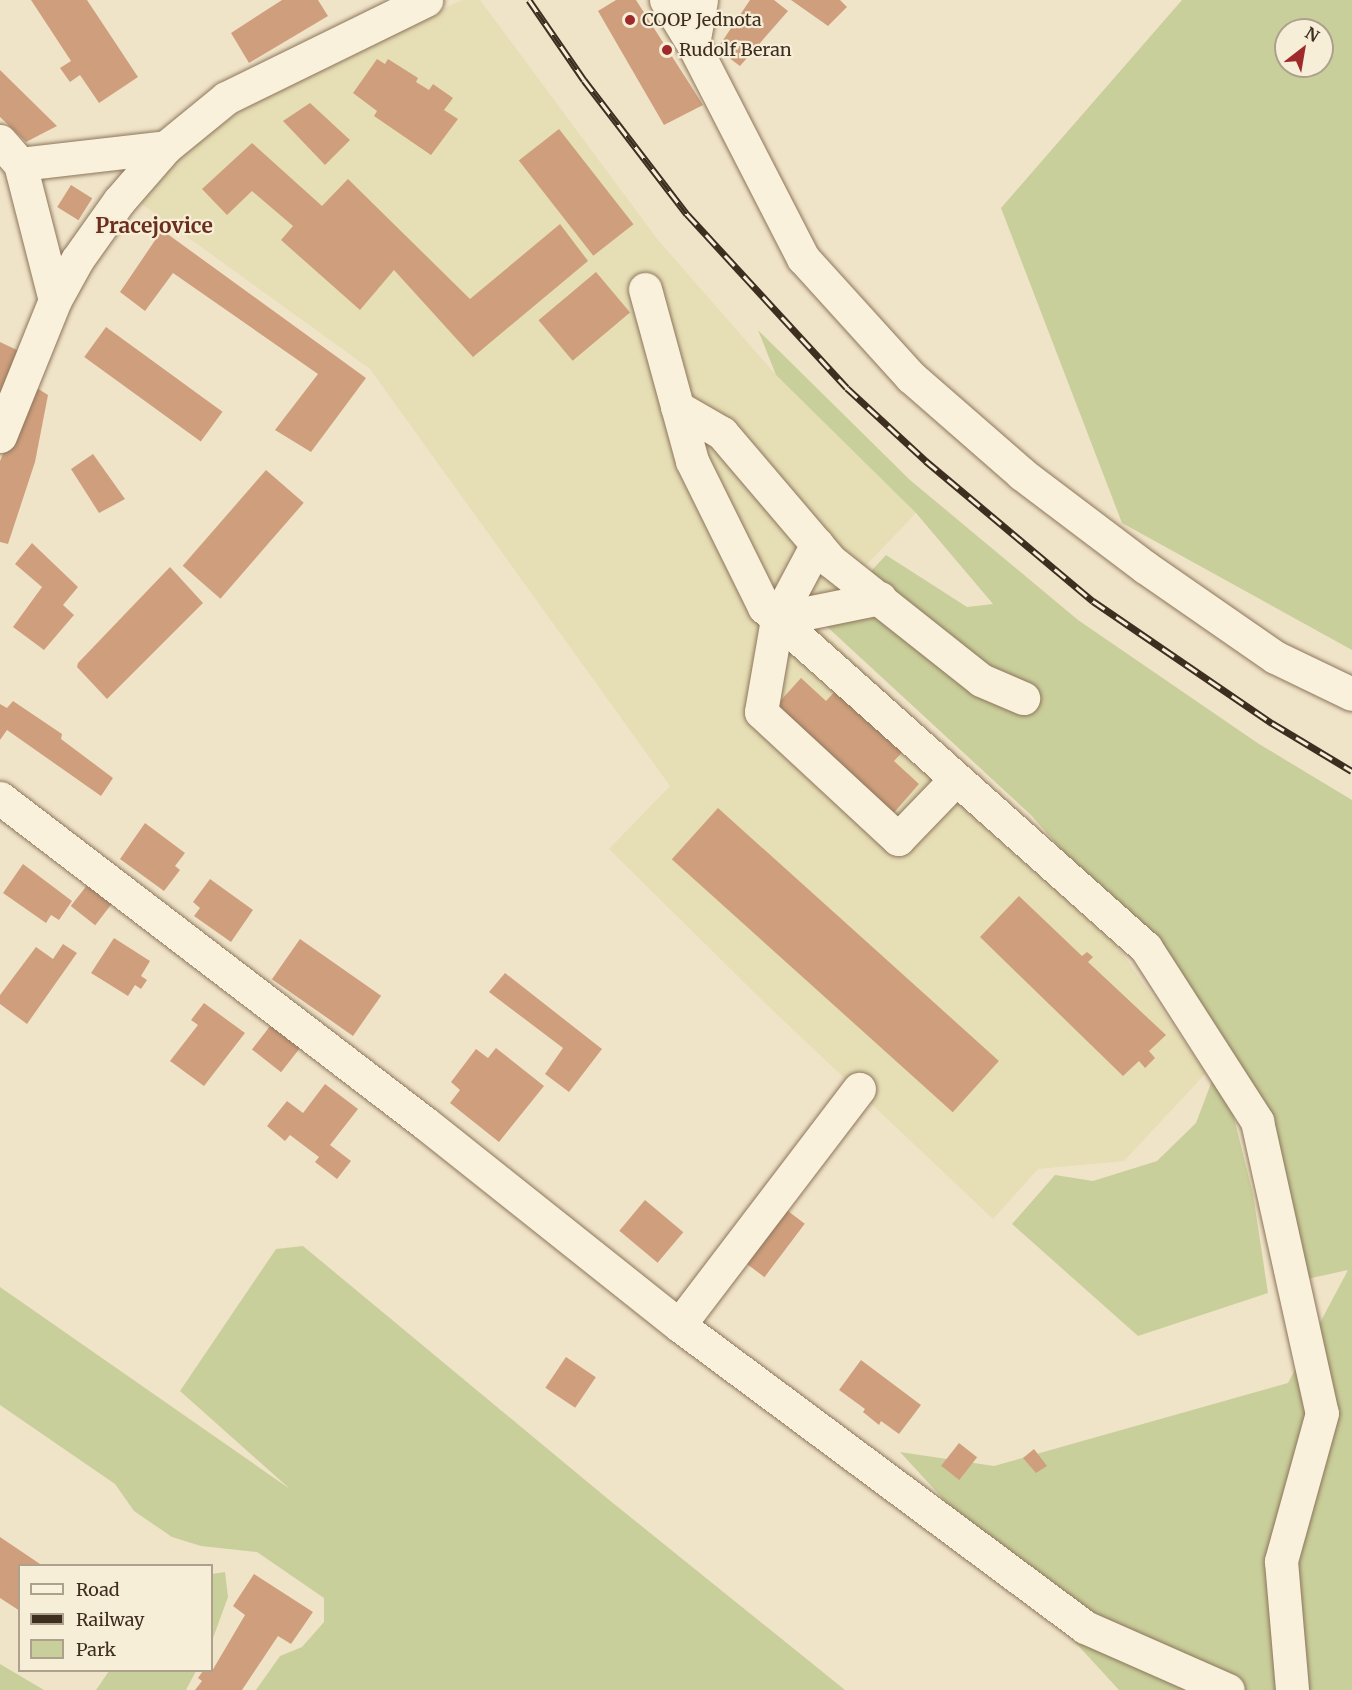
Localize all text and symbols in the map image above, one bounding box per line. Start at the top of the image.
place label: COOP Jednota [642,9,762,31]
marker: COOP Jednota [623,13,637,27]
north arrow [1274,18,1334,78]
text: N [1302,22,1323,46]
place label: Rudolf Beran [679,39,792,61]
marker: Rudolf Beran [660,43,674,57]
district label: Pracejovice [95,213,213,239]
legend [18,1564,213,1672]
text: Road [76,1578,120,1601]
text: Railway [76,1608,144,1631]
text: Park [76,1638,116,1661]

